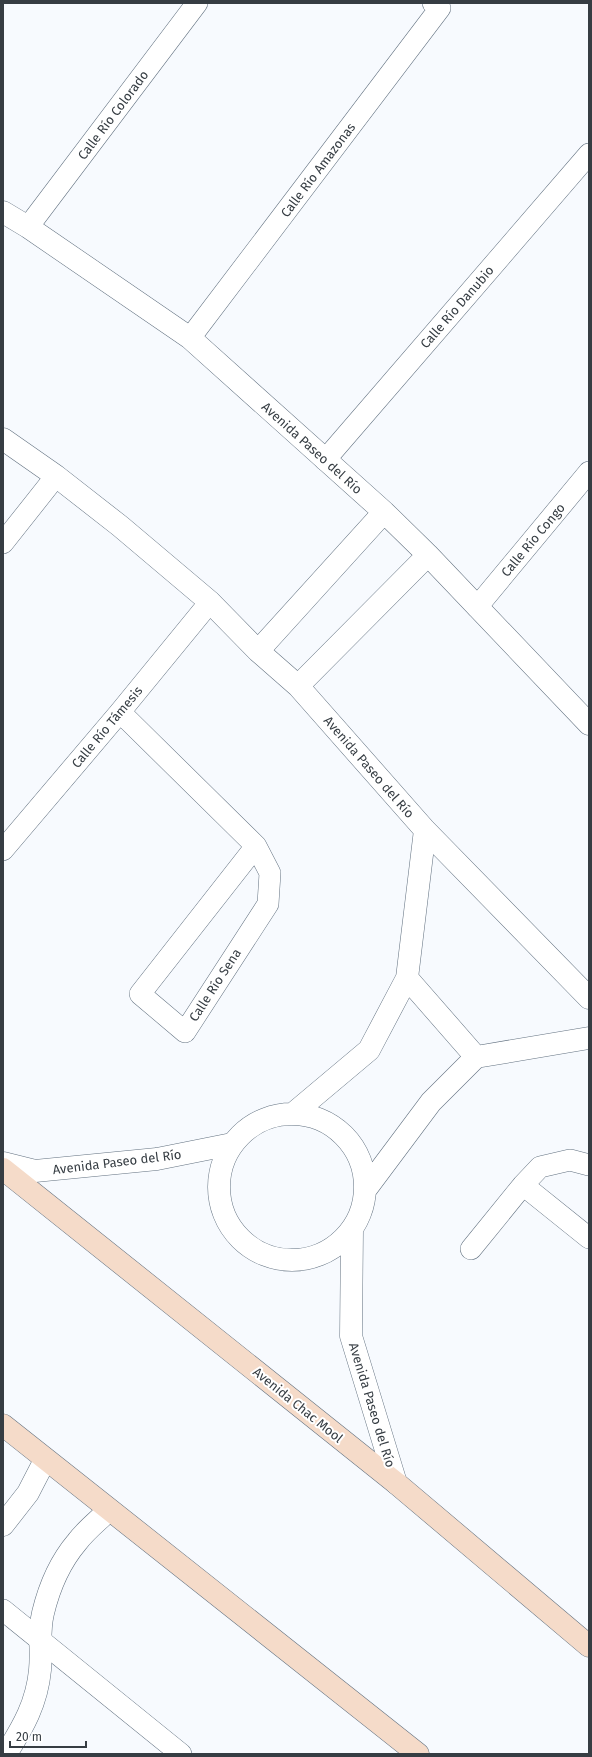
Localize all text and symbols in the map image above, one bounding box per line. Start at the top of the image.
street label: Calle Río Colorado [75,67,151,163]
street label: Calle Río Amazonas [278,120,358,220]
street label: Calle Río Danubio [417,263,497,351]
street label: Avenida Paseo del Río [259,399,365,497]
street label: Calle Río Congo [498,500,568,580]
street label: Calle Río Támesis [68,683,146,771]
street label: Avenida Paseo del Río [321,713,417,821]
street label: Calle Río Sena [186,946,244,1024]
street label: Avenida Paseo del Río [52,1147,182,1177]
street label: Avenida Paseo del Río [346,1341,398,1469]
street label: Avenida Chac Mool [250,1364,346,1446]
scale bar [10,1723,86,1749]
text: 20 m [16,1730,42,1744]

